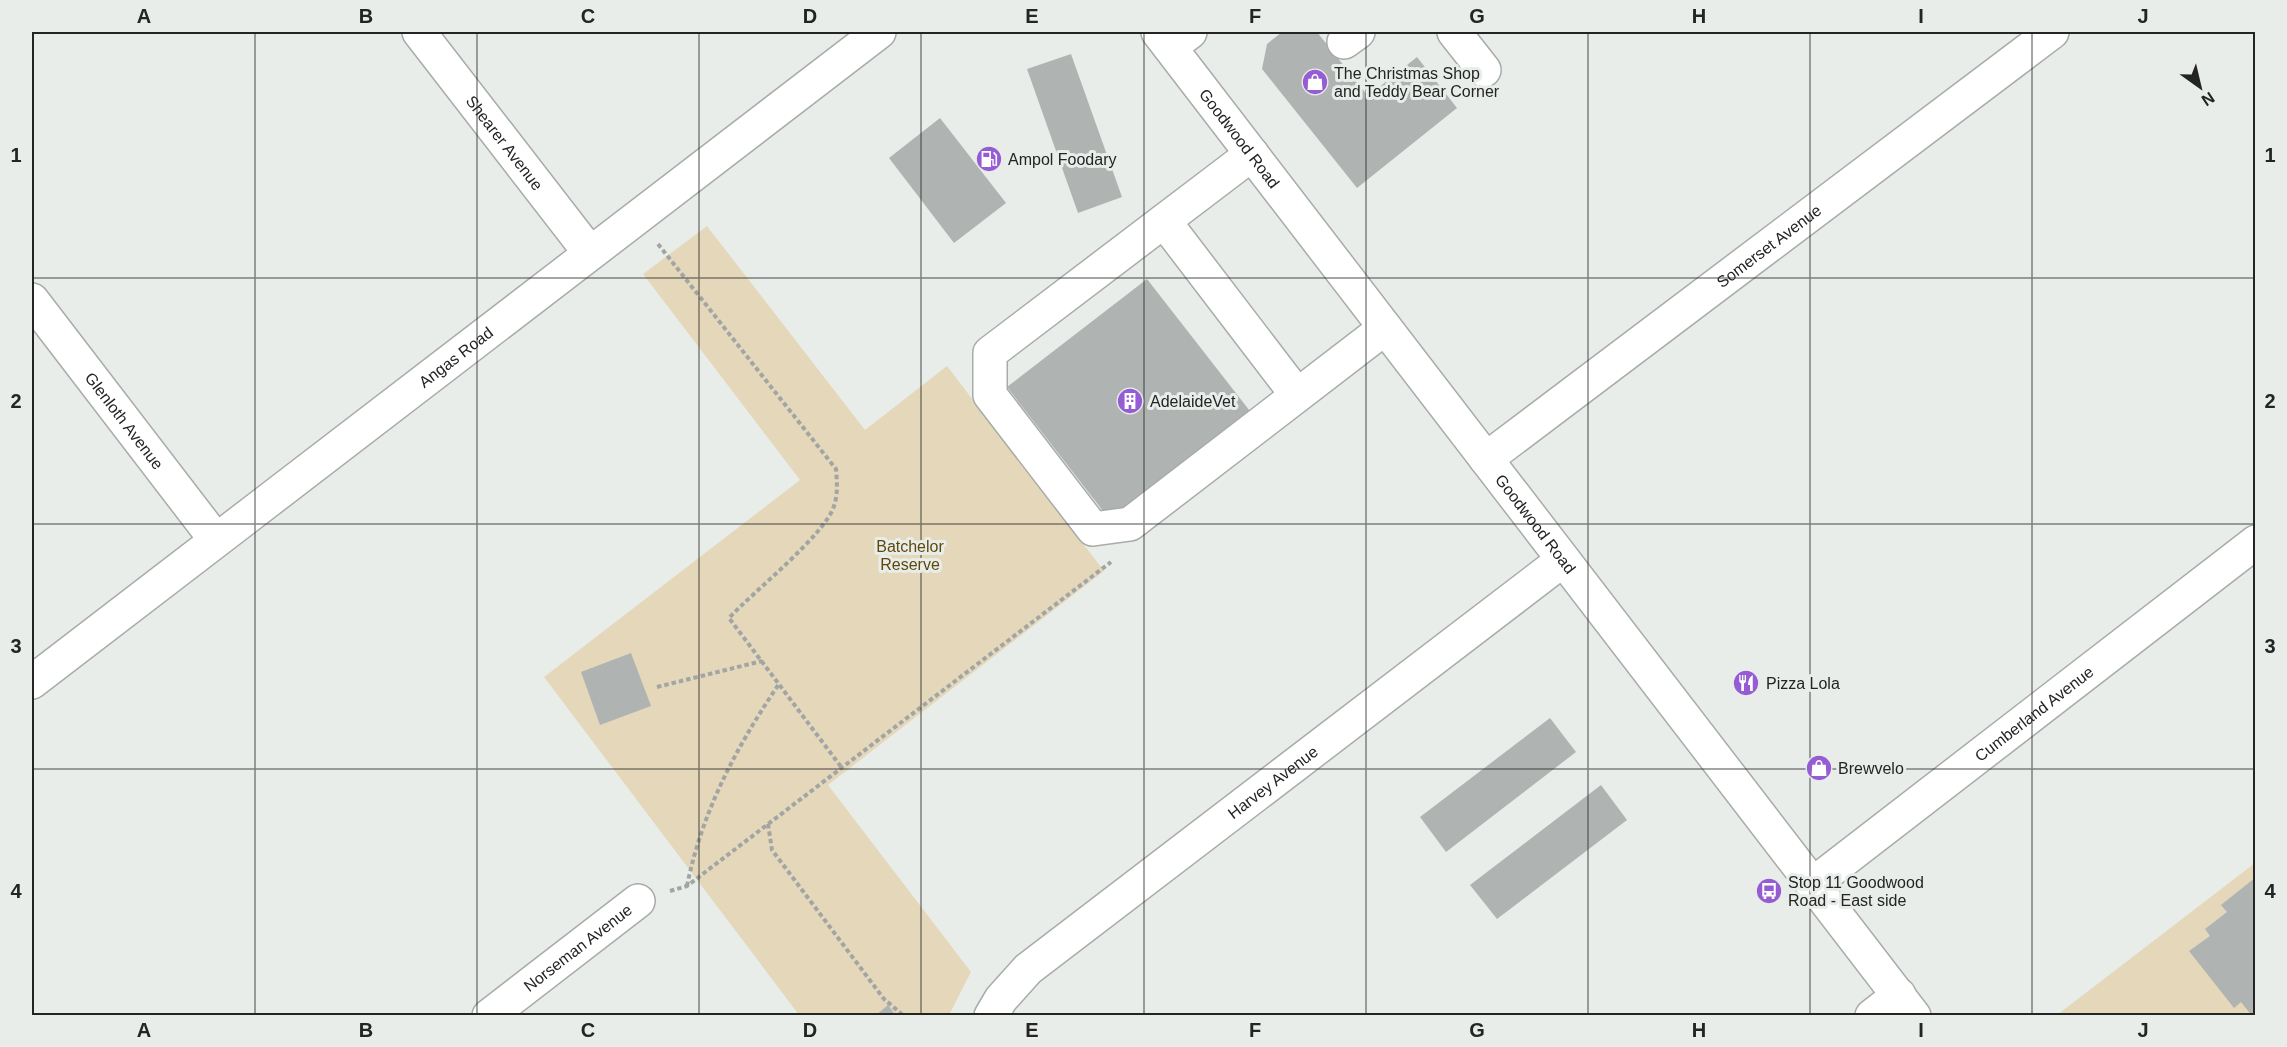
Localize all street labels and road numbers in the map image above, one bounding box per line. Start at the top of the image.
street label: Goodwood Road [1196,85,1283,191]
street label: Shearer Avenue [463,92,546,193]
street label: Somerset Avenue [1713,201,1824,291]
street label: Angas Road [416,323,496,390]
street label: Glenloth Avenue [82,369,167,472]
street label: Goodwood Road [1492,471,1579,576]
street label: Cumberland Avenue [1971,662,2096,764]
street label: Harvey Avenue [1224,742,1321,822]
street label: Norseman Avenue [520,901,635,994]

